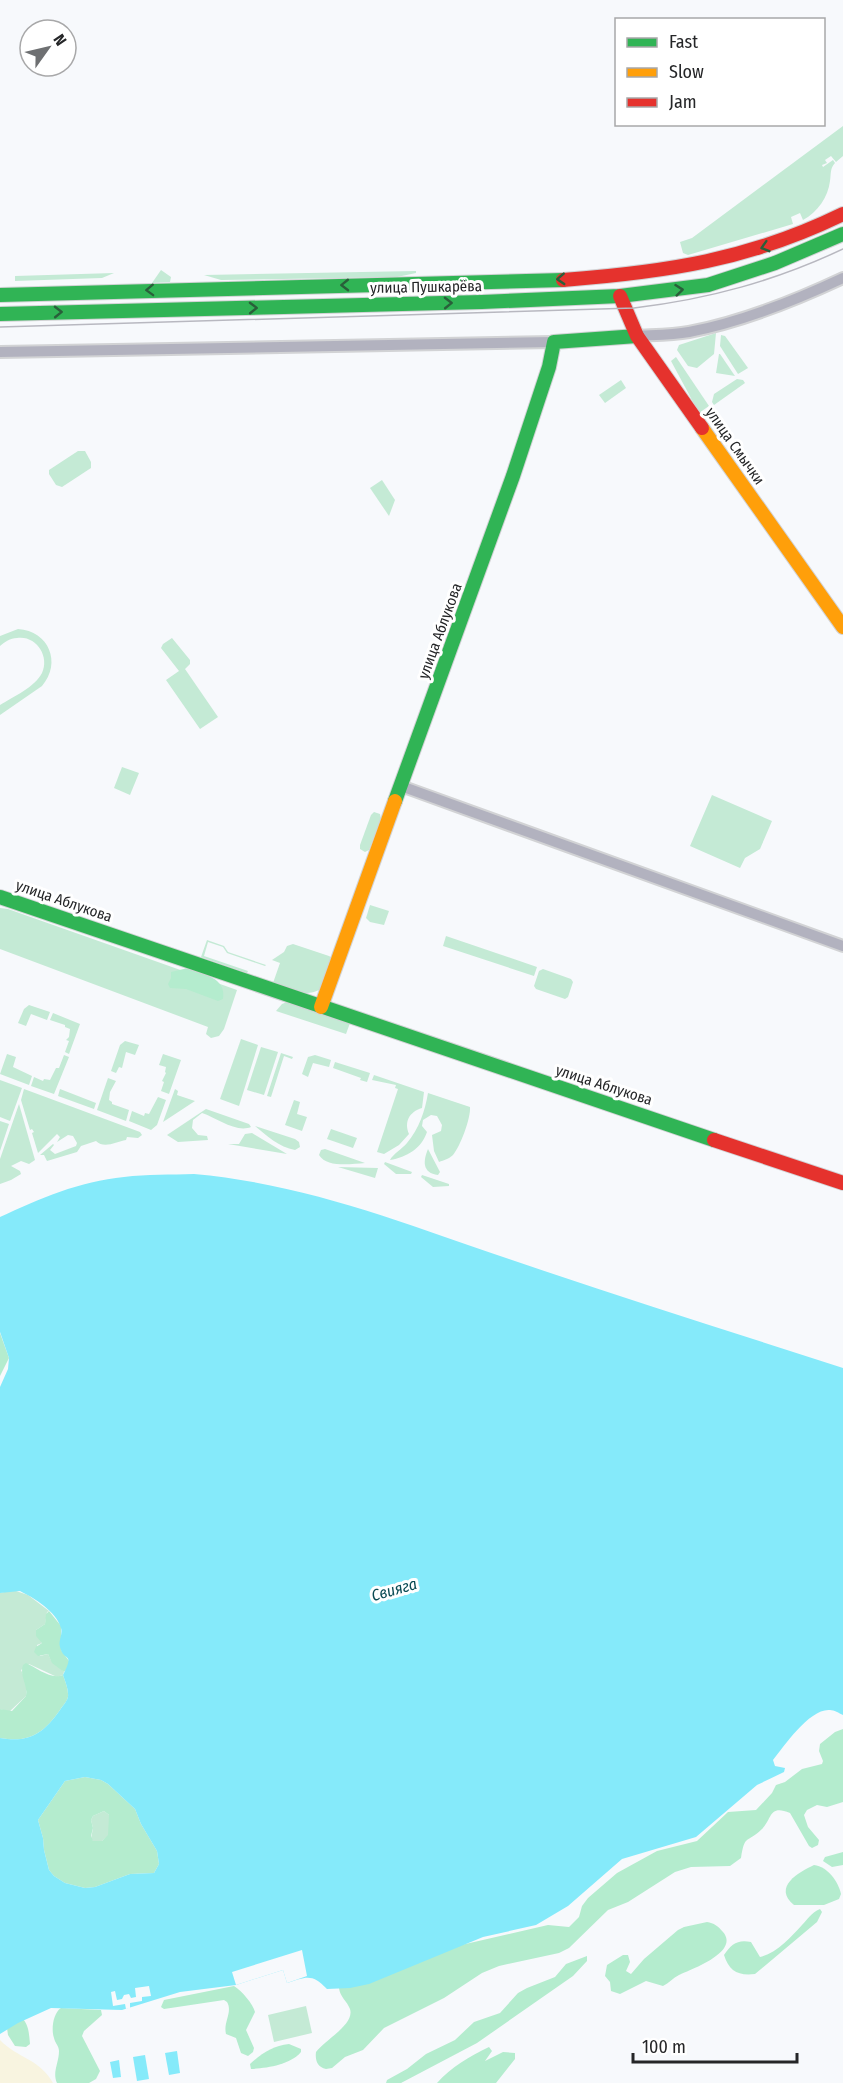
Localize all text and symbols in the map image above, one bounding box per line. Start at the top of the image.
north arrow [18,18,78,78]
legend [615,18,825,126]
text: N [49,31,71,49]
text: Fast [669,31,698,53]
text: Slow [669,61,704,83]
text: Jam [669,91,697,113]
one-way arrow [760,240,771,252]
one-way arrow [556,273,565,286]
street label: улица Пушкарёва [370,277,482,297]
one-way arrow [340,279,349,292]
one-way arrow [145,284,154,296]
one-way arrow [674,284,683,297]
one-way arrow [444,297,453,309]
one-way arrow [249,302,258,314]
one-way arrow [54,306,63,319]
street label: улица Смычки [702,404,768,488]
street label: улица Аблукова [414,581,466,681]
street label: улица Аблукова [14,876,114,926]
street label: улица Аблукова [553,1061,655,1109]
water label: Свияга [369,1574,419,1605]
scale bar [633,2026,796,2064]
text: 100 m [642,2036,686,2058]

